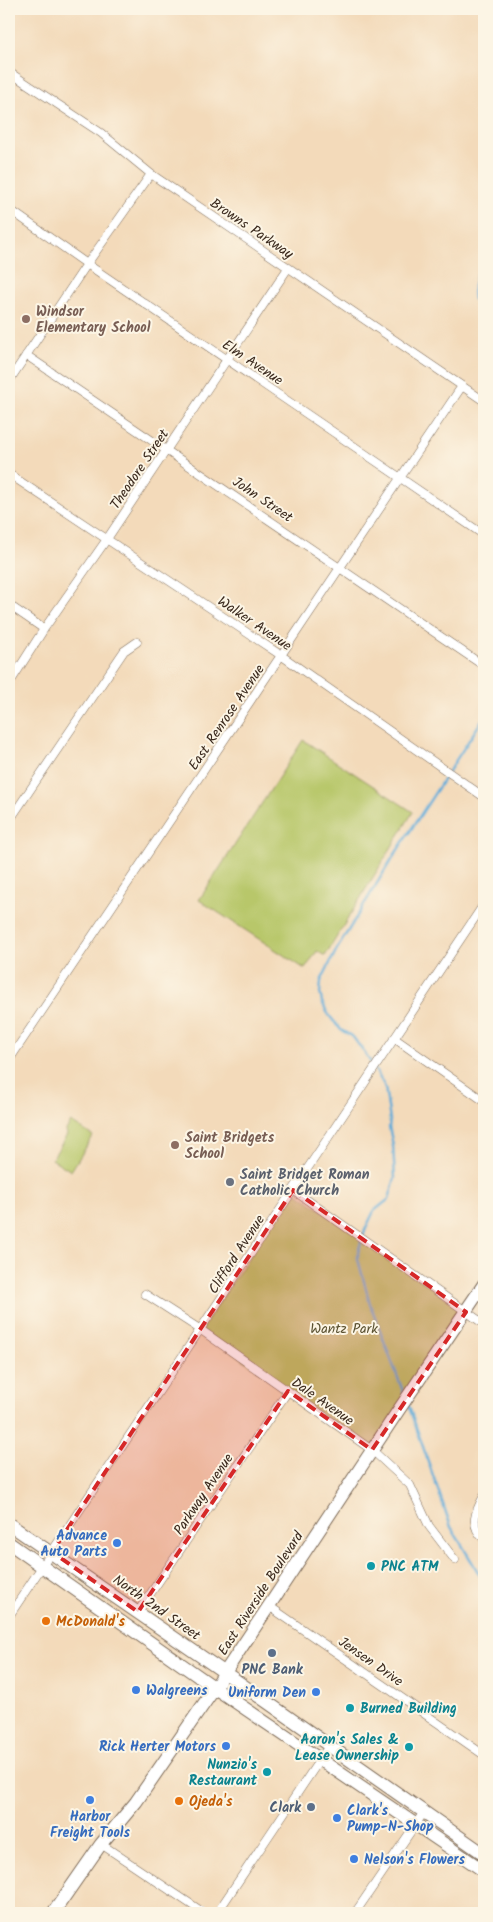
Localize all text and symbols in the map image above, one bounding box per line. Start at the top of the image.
street label: Browns Parkway [205,193,298,265]
place label: Windsor Elementary School [36,301,151,339]
marker: Windsor Elementary School [20,313,32,325]
street label: Elm Avenue [217,334,288,392]
street label: Theodore Street [105,424,175,514]
street label: John Street [228,471,298,529]
street label: Walker Avenue [213,591,297,657]
street label: East Renrose Avenue [183,660,271,775]
place label: Saint Bridgets School [185,1127,275,1165]
marker: Saint Bridgets School [169,1139,181,1151]
place label: Saint Bridget Roman Catholic Church [240,1164,370,1202]
marker: Saint Bridget Roman Catholic Church [224,1176,236,1188]
street label: Clifford Avenue [203,1210,271,1298]
park label: Wantz Park [310,1318,378,1340]
street label: Dale Avenue [287,1372,359,1432]
street label: Parkway Avenue [168,1449,240,1540]
place label: Advance Auto Parts [41,1525,107,1563]
street label: East Riverside Boulevard [212,1526,310,1660]
marker: Advance Auto Parts [111,1537,123,1549]
place label: PNC ATM [381,1556,439,1578]
marker: PNC ATM [365,1560,377,1572]
street label: North 2nd Street [108,1569,205,1647]
place label: McDonald's [56,1611,125,1633]
marker: McDonald's [40,1615,52,1627]
street label: Jensen Drive [333,1631,408,1693]
marker: PNC Bank [266,1647,278,1659]
place label: PNC Bank [241,1659,304,1681]
place label: Walgreens [146,1680,208,1702]
place label: Uniform Den [228,1682,306,1704]
marker: Walgreens [130,1684,142,1696]
marker: Uniform Den [310,1686,322,1698]
place label: Burned Building [360,1698,457,1720]
marker: Burned Building [344,1702,356,1714]
place label: Aaron's Sales & Lease Ownership [295,1729,399,1767]
place label: Rick Herter Motors [99,1736,216,1758]
marker: Rick Herter Motors [220,1740,232,1752]
marker: Aaron's Sales & Lease Ownership [403,1741,415,1753]
place label: Nunzio's Restaurant [189,1754,258,1792]
marker: Nunzio's Restaurant [261,1766,273,1778]
place label: Ojeda's [189,1791,233,1813]
marker: Harbor Freight Tools [84,1794,96,1806]
marker: Ojeda's [173,1795,185,1807]
place label: Clark [270,1797,302,1819]
place label: Clark's Pump-N-Shop [347,1800,434,1838]
marker: Clark [305,1801,317,1813]
place label: Harbor Freight Tools [50,1806,131,1844]
marker: Clark's Pump-N-Shop [331,1812,343,1824]
place label: Nelson's Flowers [364,1849,466,1871]
marker: Nelson's Flowers [348,1853,360,1865]

